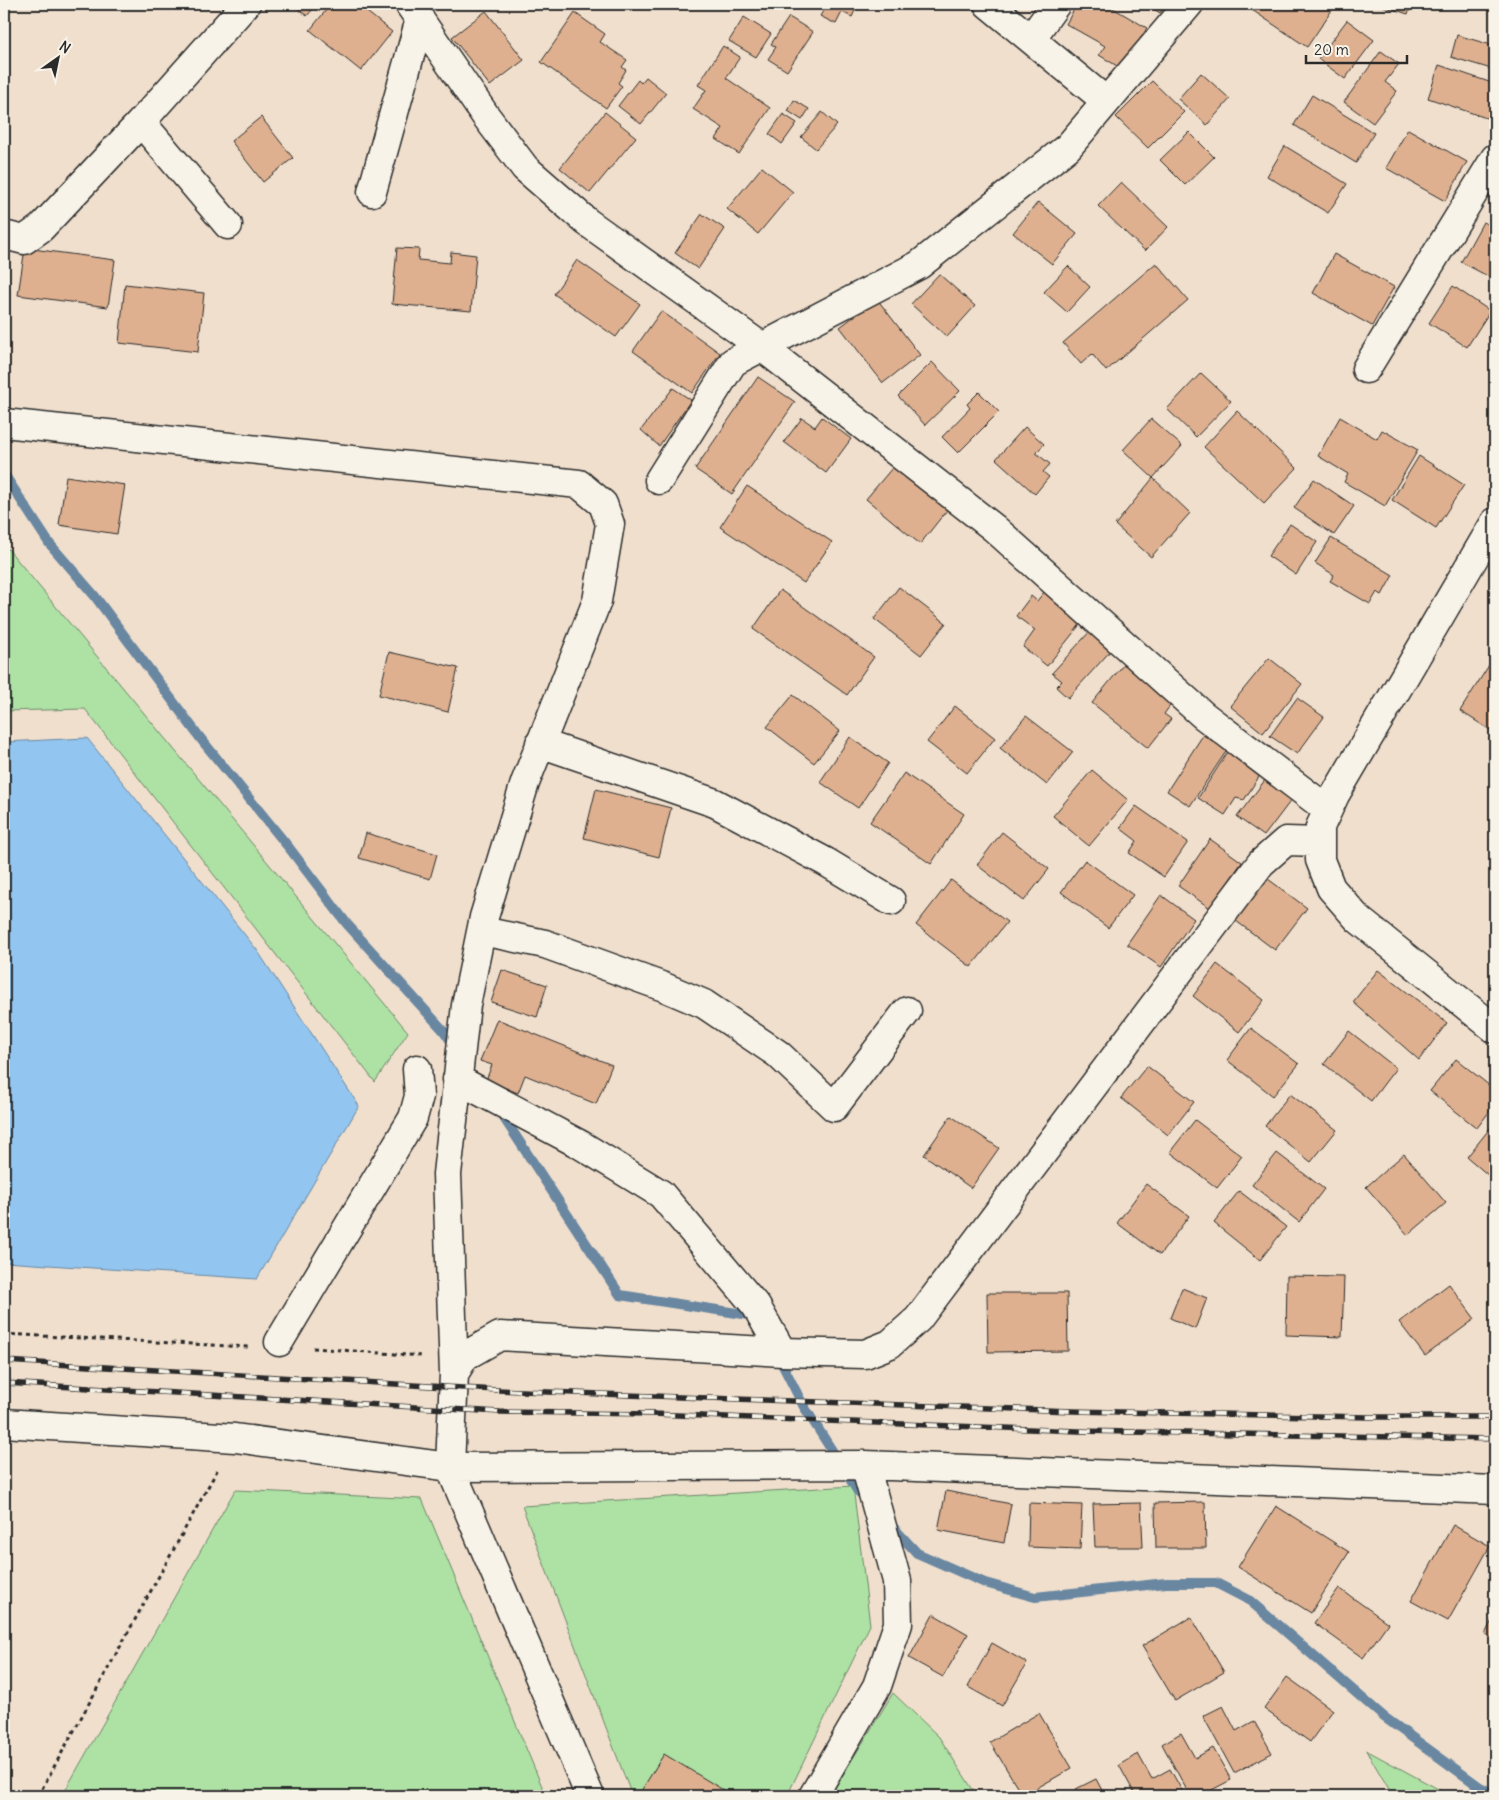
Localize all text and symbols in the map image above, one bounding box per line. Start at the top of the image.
north arrow [32,32,82,82]
scale bar [1306,32,1408,64]
text: N [56,37,74,57]
text: 20 m [1314,40,1349,59]

